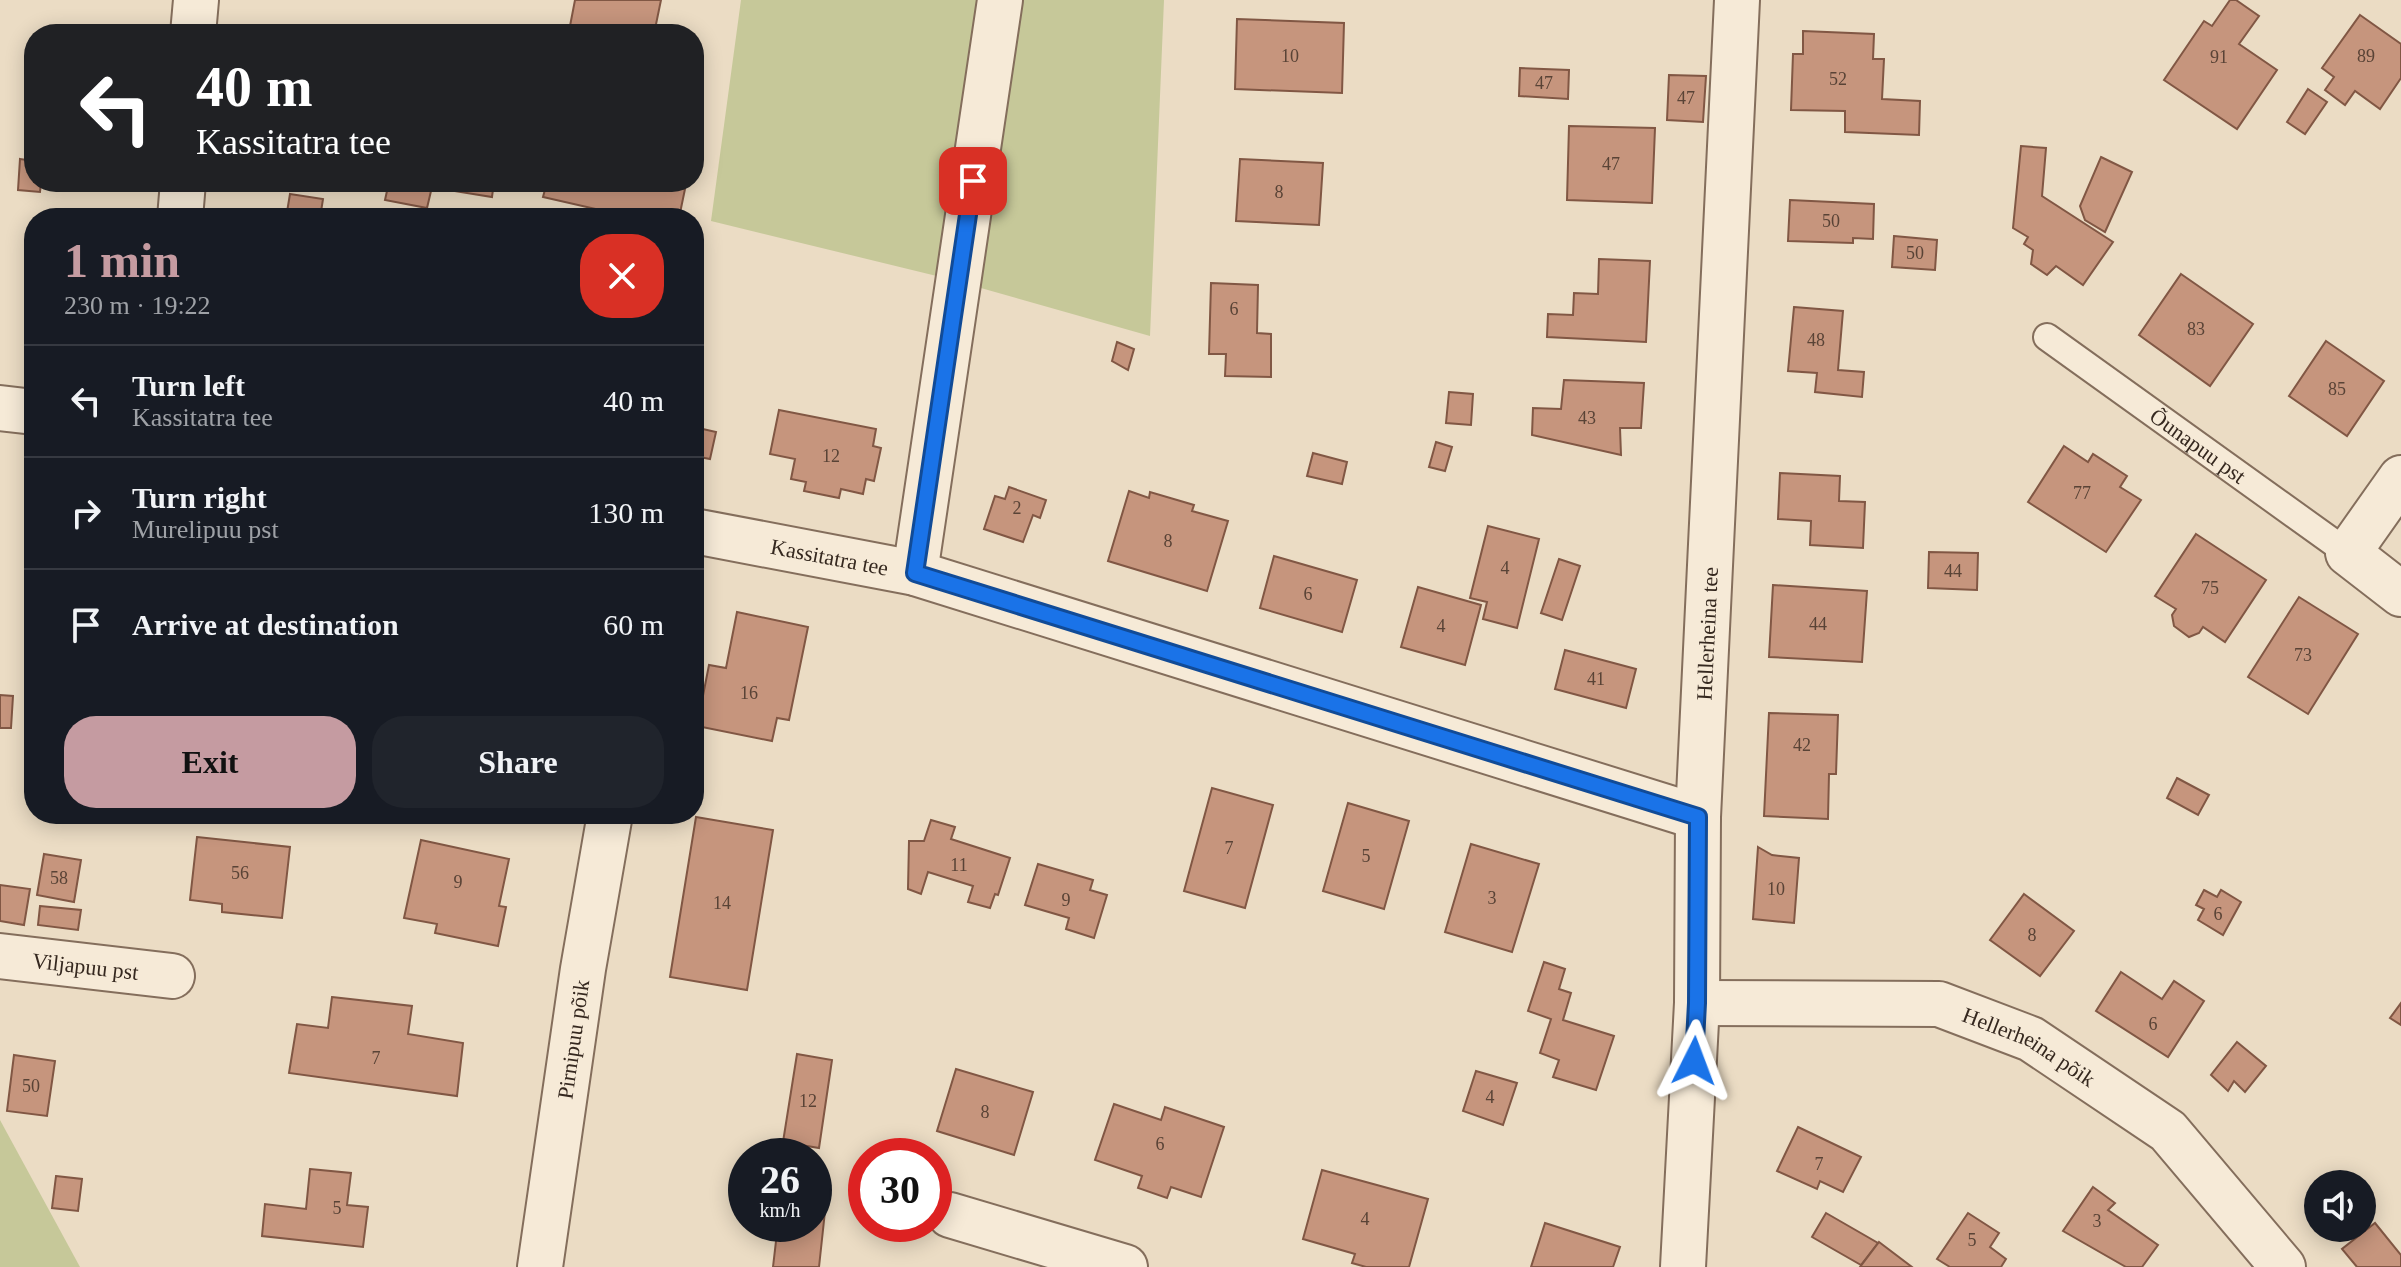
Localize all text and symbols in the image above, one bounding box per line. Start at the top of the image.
house number: 10 [1281,46,1299,66]
house number: 89 [2357,46,2375,66]
house number: 91 [2210,47,2228,67]
icon: left [64,56,168,160]
text: 40 m [196,56,313,118]
house number: 52 [1829,69,1847,89]
house number: 47 [1535,73,1553,93]
house number: 47 [1677,88,1695,108]
text: Kassitatra tee [196,122,391,162]
pin [939,147,1007,215]
house number: 47 [1602,154,1620,174]
icon: arrive [951,159,995,203]
house number: 8 [1275,182,1284,202]
house number: 50 [1822,211,1840,231]
text: 1 min [64,234,180,287]
button: close [580,234,664,318]
house number: 50 [1906,243,1924,263]
text: 230 m · 19:22 [64,291,211,320]
house number: 6 [1230,299,1239,319]
house number: 83 [2187,319,2205,339]
house number: 48 [1807,330,1825,350]
text: Turn left [132,369,245,402]
icon: left [64,379,108,423]
house number: 85 [2328,379,2346,399]
text: 40 m [603,384,664,417]
text: Kassitatra tee [132,403,273,432]
street label: Õunapuu pst [2145,403,2251,489]
house number: 43 [1578,408,1596,428]
house number: 12 [822,446,840,466]
text: Turn right [132,481,267,514]
house number: 77 [2073,483,2091,503]
icon: right [64,491,108,535]
text: 130 m [588,496,664,529]
house number: 2 [1013,498,1022,518]
text: Murelipuu pst [132,515,279,544]
house number: 8 [1164,531,1173,551]
street label: Kassitatra tee [769,534,890,581]
house number: 4 [1501,558,1510,578]
house number: 44 [1944,561,1962,581]
street label: Hellerheina tee [1692,566,1723,701]
house number: 75 [2201,578,2219,598]
house number: 6 [1304,584,1313,604]
icon: arrive [64,603,108,647]
text: Arrive at destination [132,608,399,641]
text: 60 m [603,608,664,641]
house number: 44 [1809,614,1827,634]
house number: 4 [1437,616,1446,636]
house number: 73 [2294,645,2312,665]
house number: 41 [1587,669,1605,689]
house number: 16 [740,683,758,703]
button: Exit [64,716,356,808]
button: Share [372,716,664,808]
house number: 42 [1793,735,1811,755]
house number: 7 [1225,838,1234,858]
house number: 5 [1362,846,1371,866]
house number: 11 [950,855,968,875]
house number: 56 [231,863,249,883]
house number: 58 [50,868,68,888]
house number: 9 [454,872,463,892]
house number: 10 [1767,879,1785,899]
house number: 3 [1488,888,1497,908]
house number: 9 [1062,890,1071,910]
house number: 14 [713,893,731,913]
house number: 6 [2214,904,2223,924]
house number: 8 [2028,925,2037,945]
street label: Viljapuu pst [31,948,140,985]
street label: Pirnipuu põik [552,978,594,1101]
street label: Hellerheina põik [1959,1002,2100,1092]
house number: 6 [2149,1014,2158,1034]
position arrow [1652,1019,1736,1103]
house number: 7 [372,1048,381,1068]
house number: 50 [22,1076,40,1096]
house number: 4 [1486,1087,1495,1107]
house number: 12 [799,1091,817,1111]
house number: 8 [981,1102,990,1122]
house number: 6 [1156,1134,1165,1154]
speed limit sign: 30 [848,1138,952,1242]
house number: 7 [1815,1154,1824,1174]
text: 26 [760,1157,800,1202]
map controls [2304,1170,2376,1242]
button: sound [2304,1170,2376,1242]
house number: 5 [333,1198,342,1218]
text: km/h [759,1199,801,1221]
house number: 4 [1361,1209,1370,1229]
house number: 3 [2093,1211,2102,1231]
house number: 5 [1968,1230,1977,1250]

